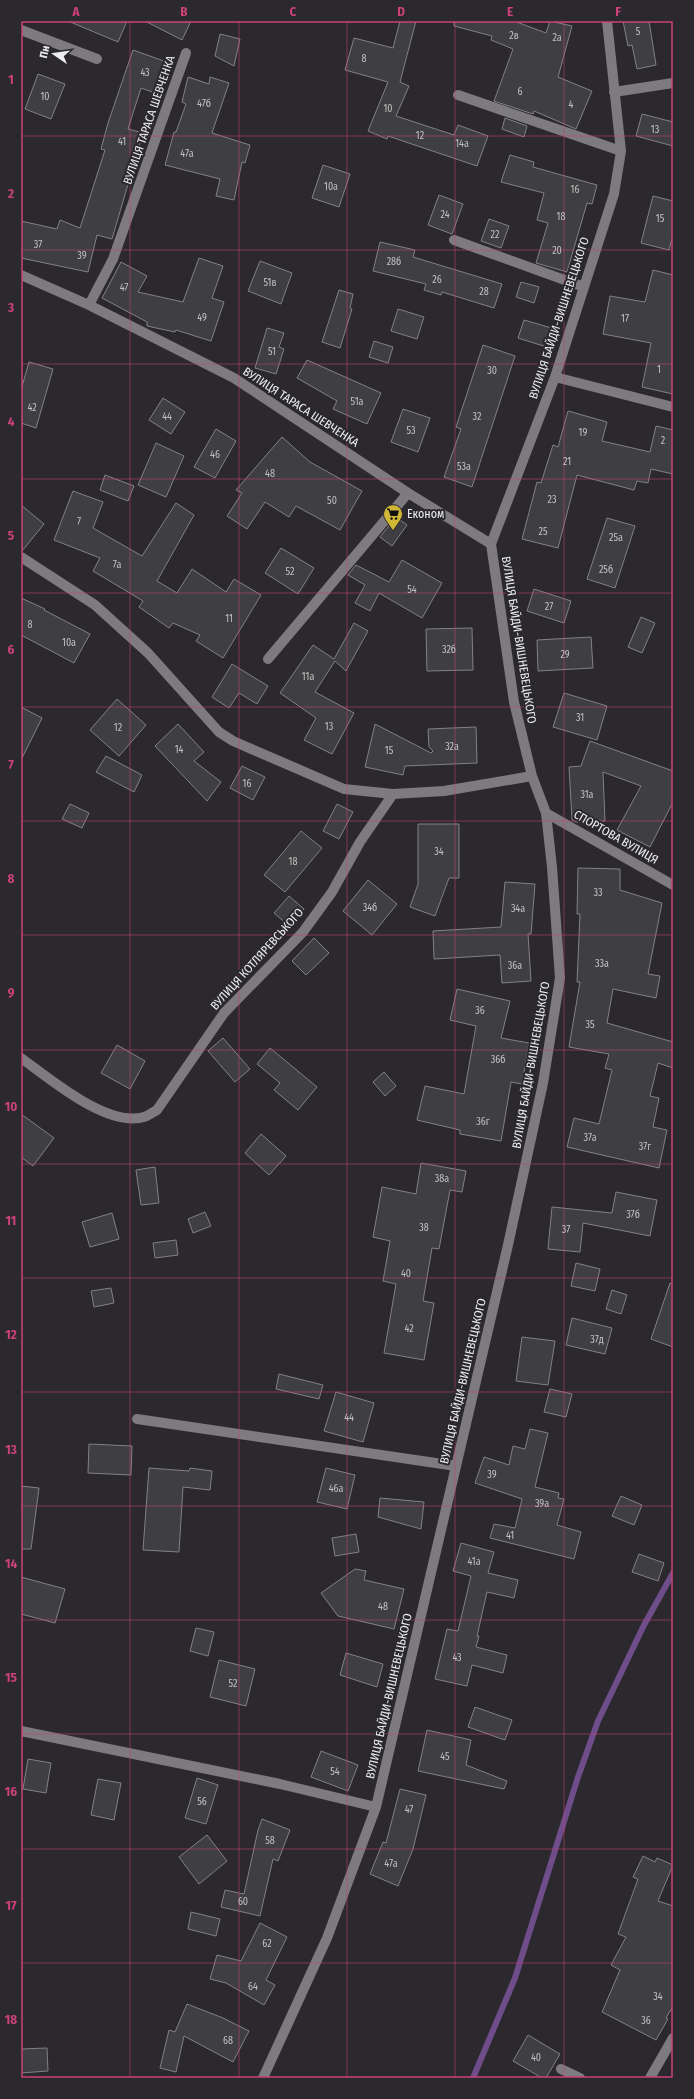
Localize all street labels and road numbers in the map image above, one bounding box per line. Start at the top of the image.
street label: ВУЛИЦЯ ТАРАСА ШЕВЧЕНКА [120,53,178,186]
street label: ВУЛИЦЯ БАЙДИ-ВИШНЕВЕЦЬКОГО [525,235,592,401]
street label: ВУЛИЦЯ ТАРАСА ШЕВЧЕНКА [240,364,362,450]
street label: ВУЛИЦЯ БАЙДИ-ВИШНЕВЕЦЬКОГО [499,555,540,725]
street label: СПОРТОВА ВУЛИЦЯ [571,807,661,867]
street label: ВУЛИЦЯ КОТЛЯРЕВСЬКОГО [208,905,306,1013]
street label: ВУЛИЦЯ БАЙДИ-ВИШНЕВЕЦЬКОГО [508,980,553,1150]
street label: ВУЛИЦЯ БАЙДИ-ВИШНЕВЕЦЬКОГО [436,1297,489,1465]
street label: ВУЛИЦЯ БАЙДИ-ВИШНЕВЕЦЬКОГО [362,1612,415,1780]

